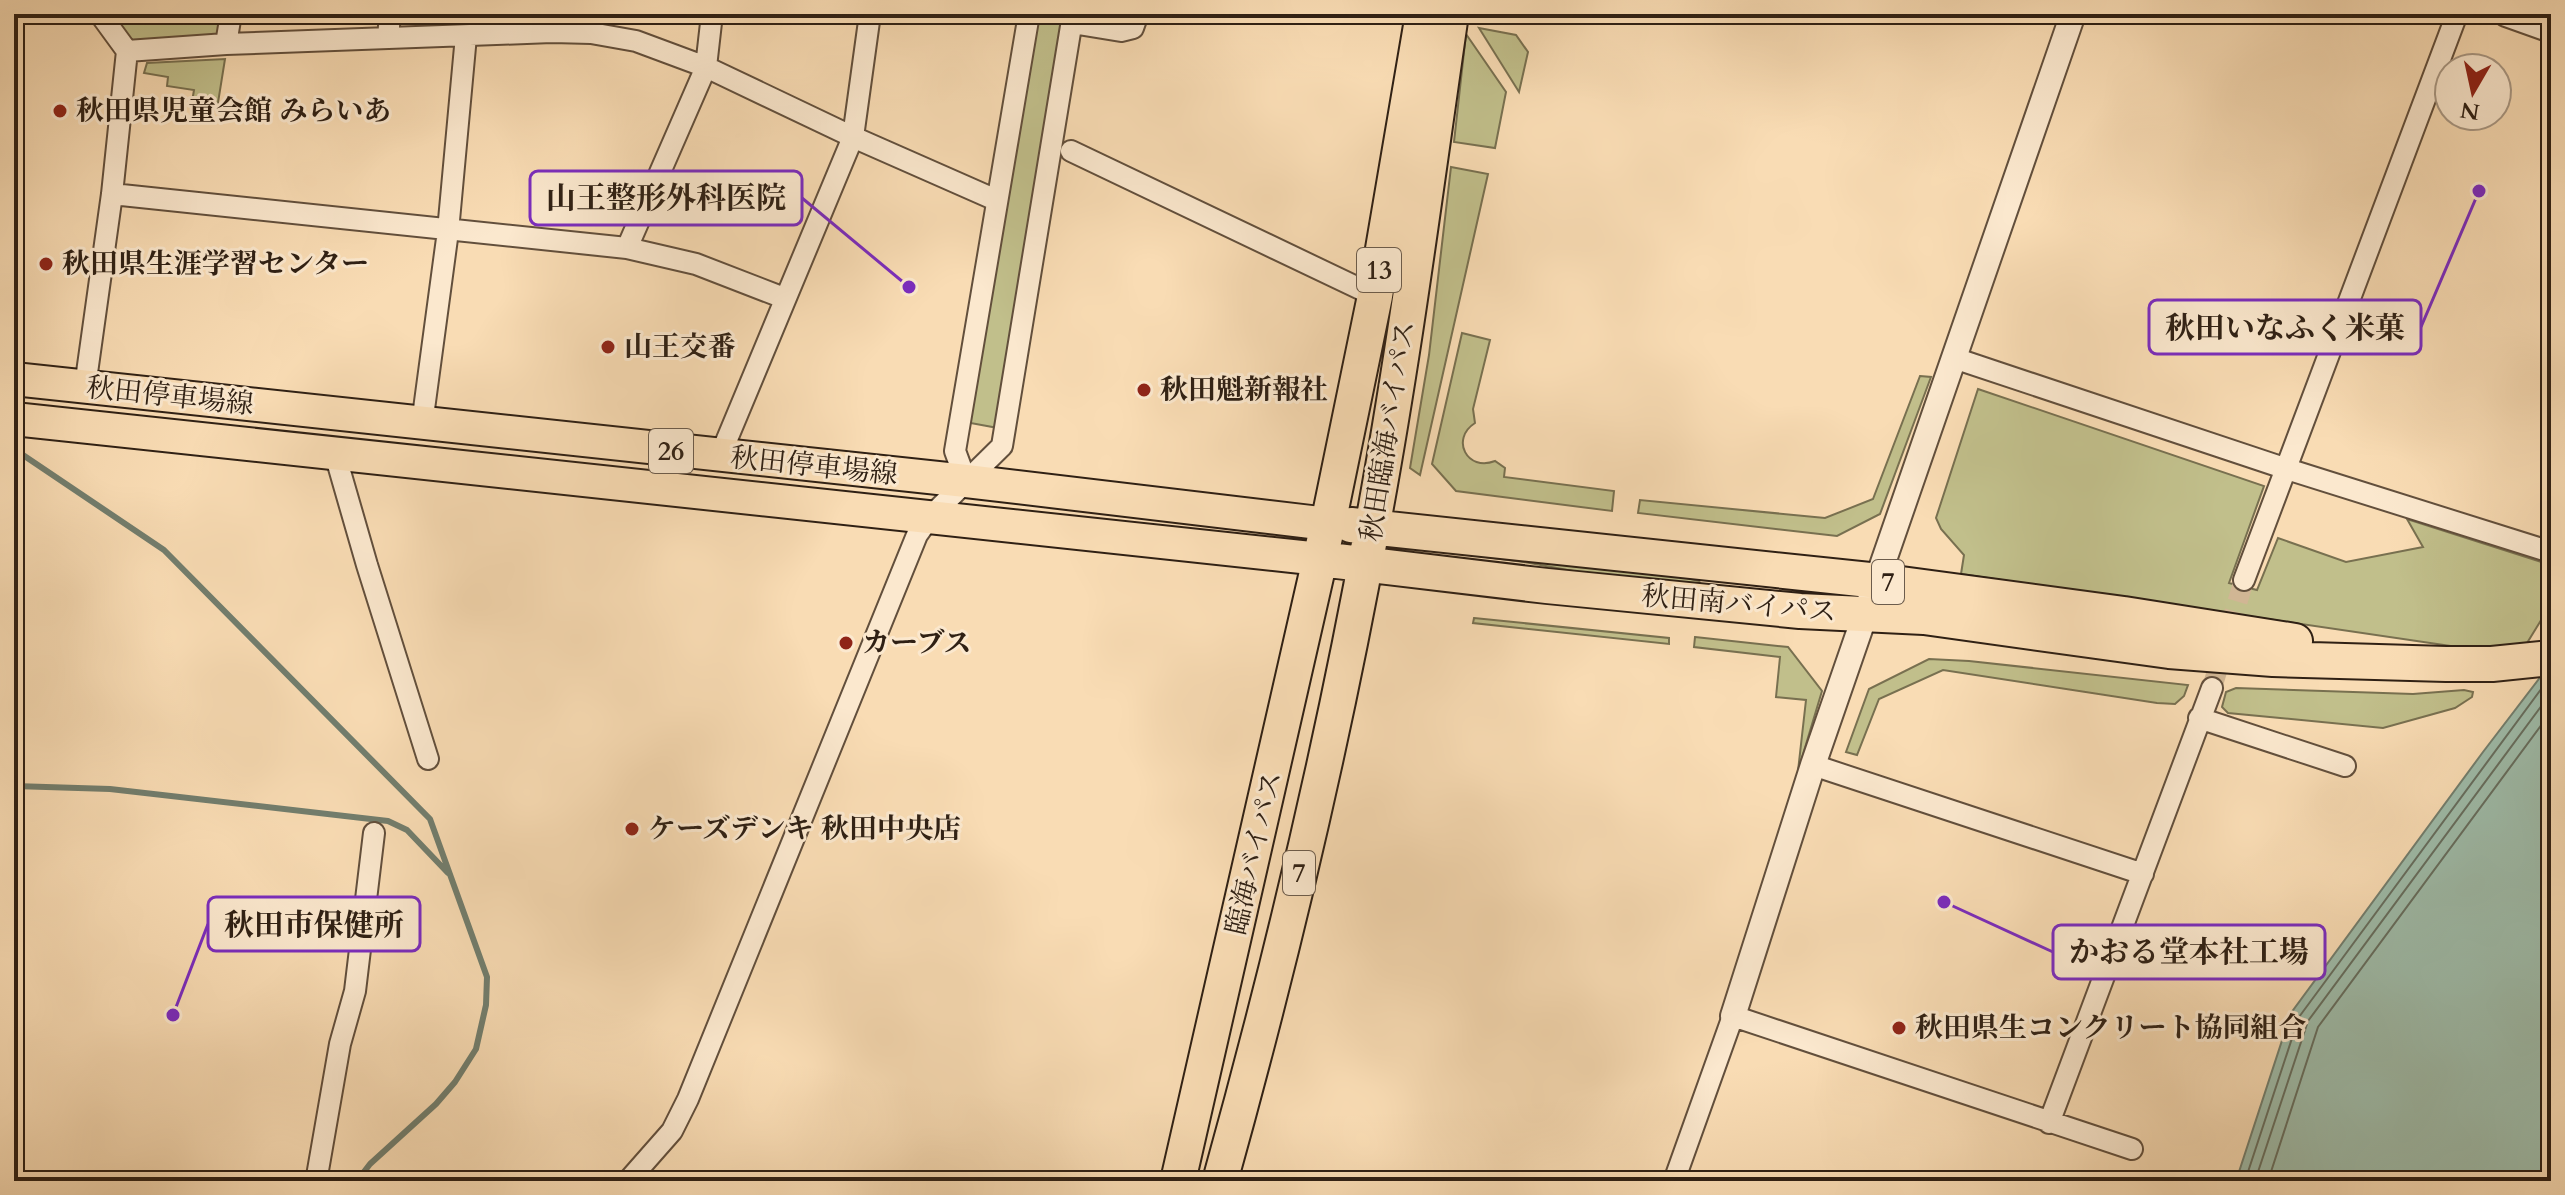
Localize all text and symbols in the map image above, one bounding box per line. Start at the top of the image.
north arrow [2433,52,2513,132]
place label: 秋田県児童会館 みらいあ [76,92,392,130]
text: N [2458,94,2482,127]
marker: 秋田県児童会館 みらいあ [51,102,69,120]
callout: 山王整形外科医院 [530,171,802,225]
text: 山王整形外科医院 [546,178,786,219]
place label: 秋田県生涯学習センター [62,245,369,283]
road number: 13 [1357,248,1401,292]
marker: 秋田県生涯学習センター [37,255,55,273]
callout: 秋田いなふく米菓 [2149,300,2421,354]
text: 秋田いなふく米菓 [2165,308,2405,349]
street label: 秋田臨海バイパス [1352,318,1424,544]
place label: 山王交番 [624,328,736,366]
marker: 山王交番 [599,338,617,356]
street label: 秋田停車場線 [84,368,256,424]
place label: 秋田魁新報社 [1160,371,1328,409]
marker: 秋田魁新報社 [1135,381,1153,399]
road number: 26 [649,429,693,473]
street label: 秋田停車場線 [728,438,900,494]
road number: 7 [1872,560,1904,604]
street label: 秋田南バイパス [1640,577,1838,631]
place label: カーブス [862,624,971,662]
marker: カーブス [837,634,855,652]
street label: 臨海バイパス [1217,767,1291,939]
place label: ケーズデンキ 秋田中央店 [648,810,961,848]
marker: ケーズデンキ 秋田中央店 [623,820,641,838]
road number: 7 [1283,851,1315,895]
callout: 秋田市保健所 [208,897,420,951]
text: 秋田市保健所 [224,905,404,946]
callout: かおる堂本社工場 [2053,925,2325,979]
text: かおる堂本社工場 [2069,932,2309,973]
place label: 秋田県生コンクリート協同組合 [1915,1009,2306,1047]
marker: 秋田県生コンクリート協同組合 [1890,1019,1908,1037]

